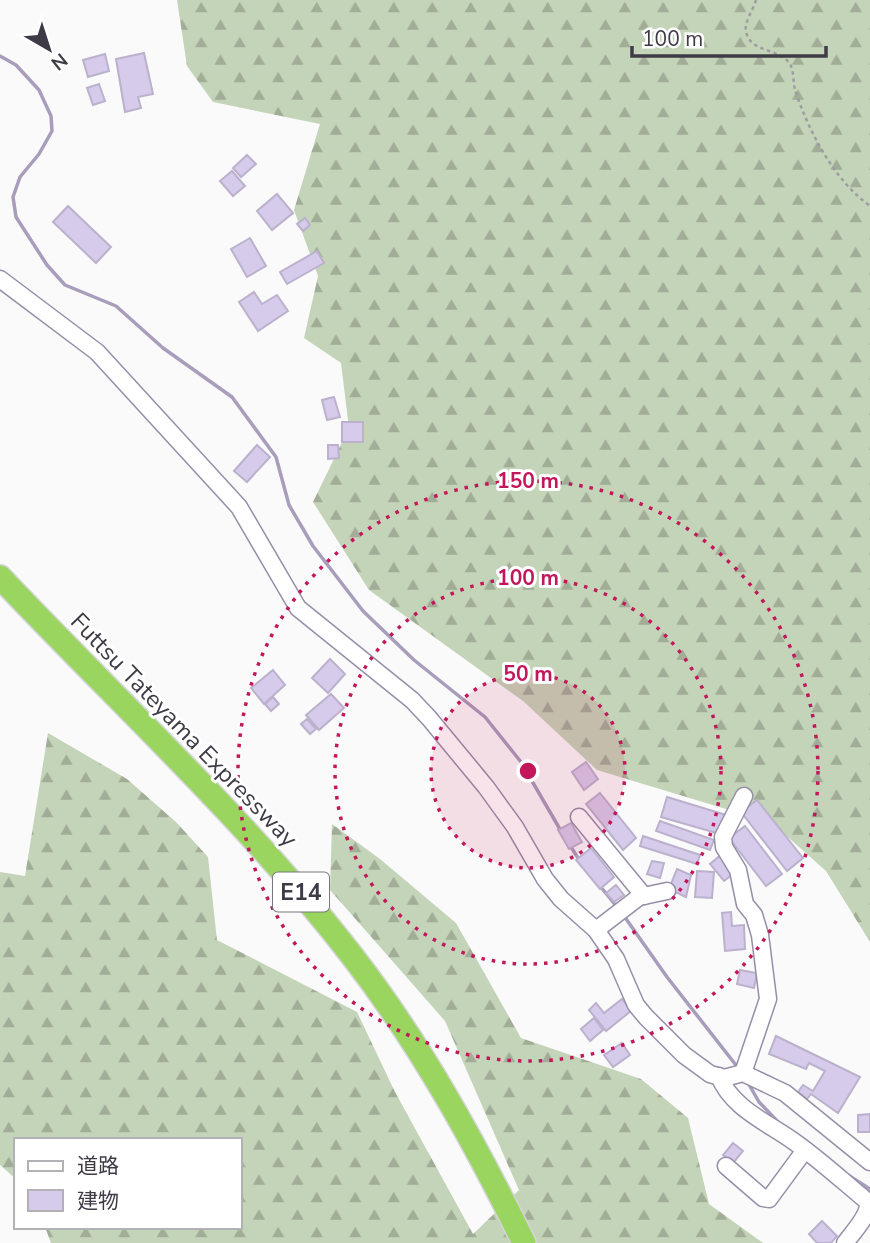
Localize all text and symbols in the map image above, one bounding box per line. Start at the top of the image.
north arrow [14,14,84,84]
scale bar [632,14,826,58]
text: 100 m [642,25,703,53]
text: N [45,47,73,76]
text: 150 m [497,467,559,495]
text: 100 m [497,564,559,592]
street label: Futtsu Tateyama Expressway [63,606,305,855]
text: 50 m [503,660,553,688]
centre of rings [516,759,540,783]
road number: E14 [273,872,329,912]
legend [14,1138,242,1229]
text: 道路 [77,1152,119,1180]
text: 建物 [77,1187,119,1215]

